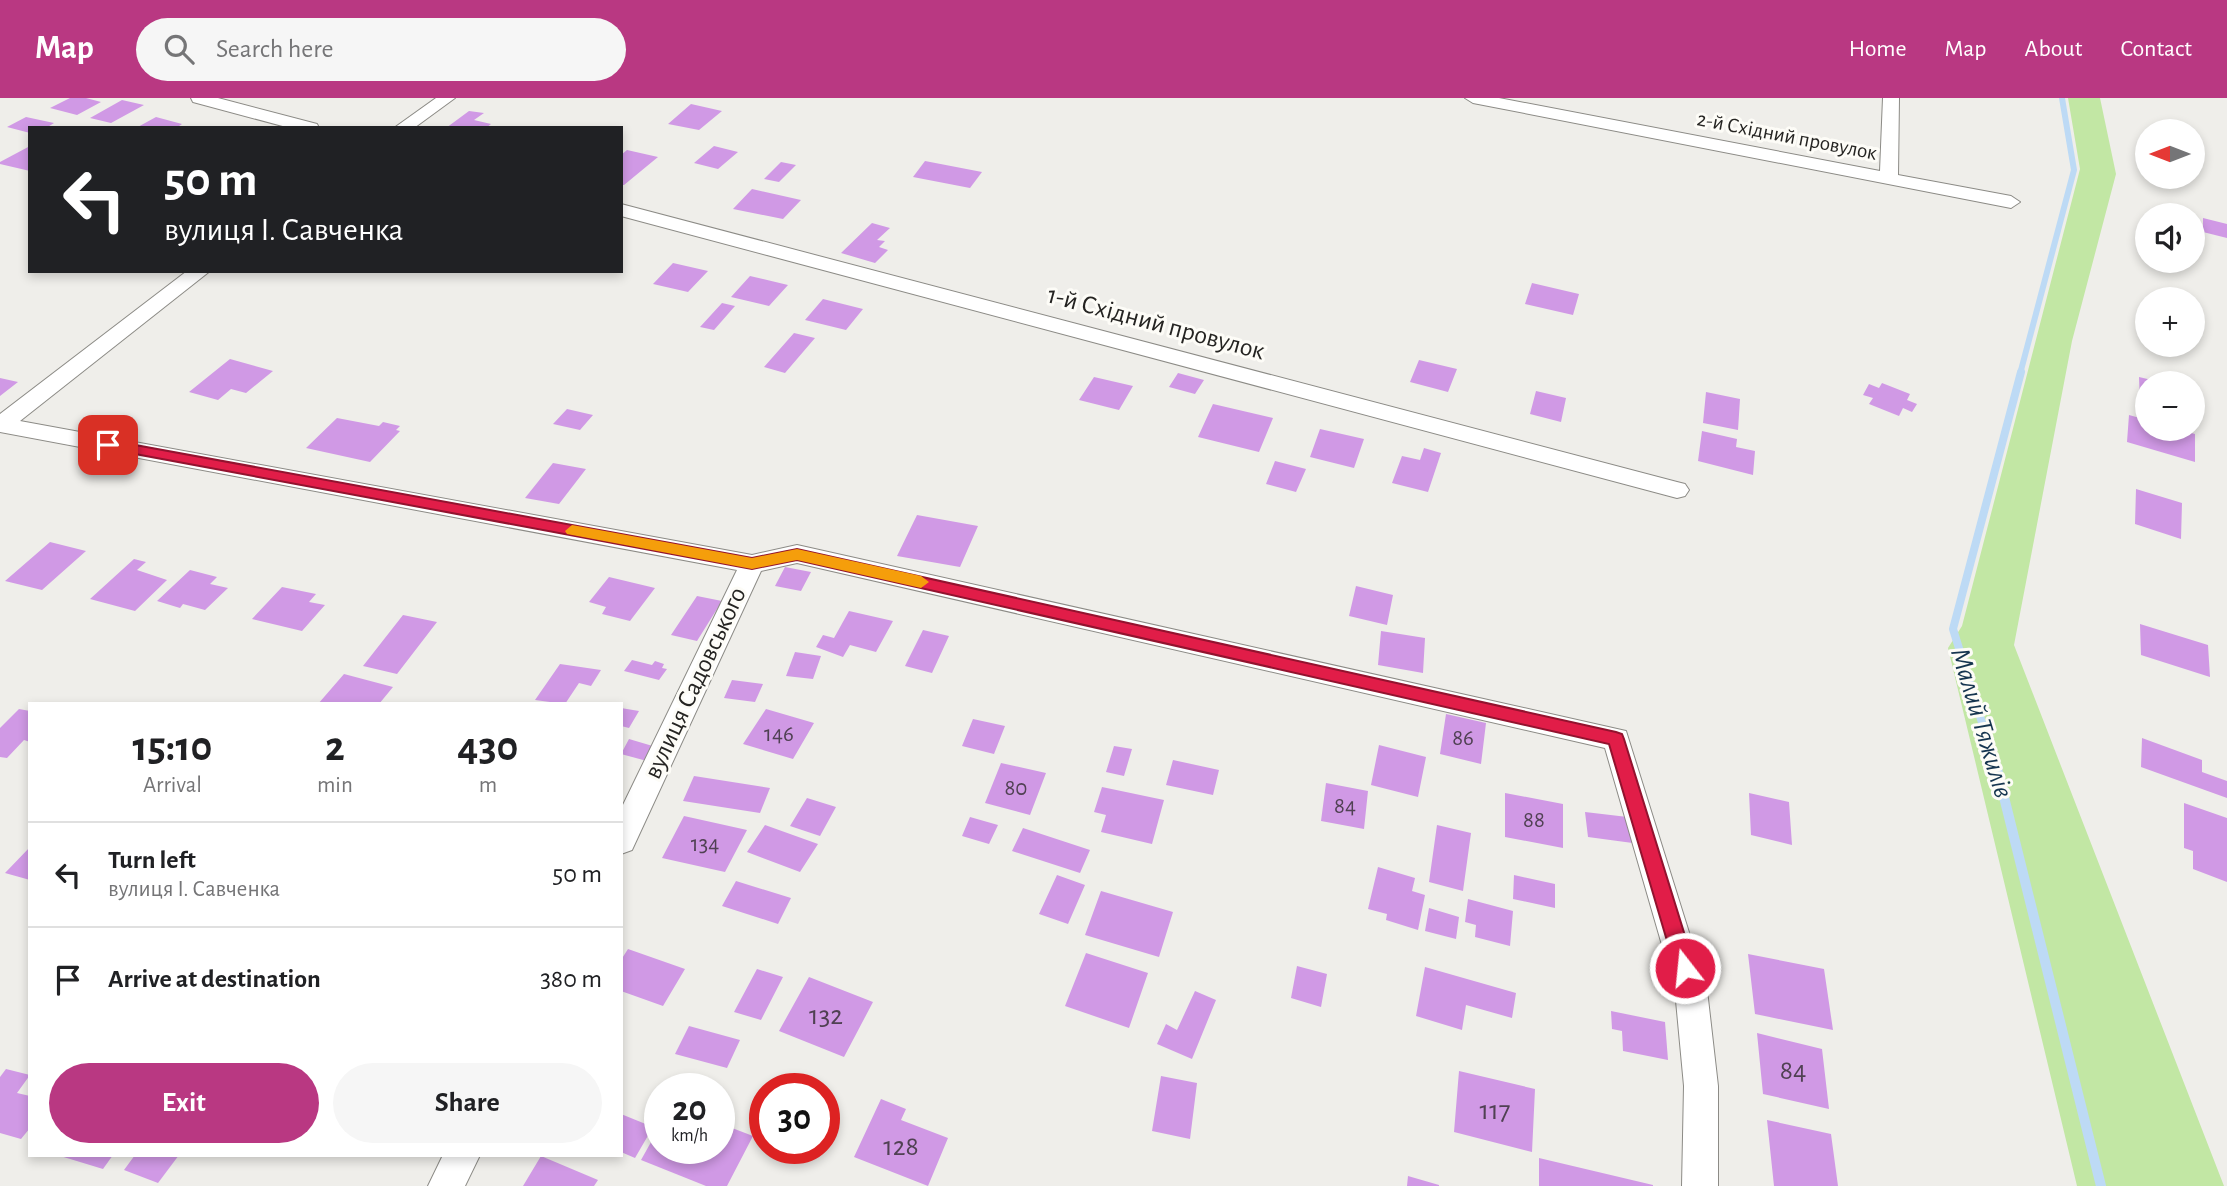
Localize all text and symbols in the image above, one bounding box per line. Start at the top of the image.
search box [136,18,626,81]
icon: search [160,30,198,68]
text: Map [35,32,94,65]
text: Search here [216,36,334,62]
text: Home [1849,37,1907,61]
text: Map [1945,37,1987,61]
text: About [2025,37,2082,61]
text: Contact [2120,37,2192,61]
street label: 2-й Східний провулок [1695,108,1879,164]
north arrow [2135,119,2205,189]
map controls [2135,119,2205,441]
icon: left [49,154,140,245]
text: 50 m [164,156,258,205]
button: sound [2135,203,2205,273]
text: вулиця І. Савченка [164,214,403,246]
street label: 1-й Східний провулок [1045,282,1267,365]
button: + [2135,287,2205,357]
button: − [2135,371,2205,441]
pin [78,415,138,475]
icon: arrive [89,426,127,464]
street label: вулиця Садовського [639,583,751,783]
water label: Малий Тяжилів [1945,645,2017,801]
house number: 146 [764,723,794,746]
text: 15:10 [133,726,212,768]
text: 2 [325,726,345,768]
text: 430 [457,726,518,768]
house number: 86 [1452,727,1474,750]
text: Arrival [143,774,202,797]
text: min [317,774,353,797]
text: m [479,774,497,797]
house number: 80 [1004,777,1028,800]
house number: 84 [1334,795,1356,818]
house number: 88 [1523,809,1545,832]
house number: 134 [691,833,719,856]
text: Turn left [108,847,196,873]
icon: left [49,856,87,894]
text: 50 m [552,861,602,887]
text: вулиця І. Савченка [108,878,280,901]
position arrow [1648,931,1722,1005]
icon: arrive [49,961,87,999]
text: Arrive at destination [108,966,321,992]
text: 380 m [540,966,602,992]
house number: 132 [809,1002,843,1030]
house number: 84 [1780,1057,1806,1085]
button: Exit [49,1063,319,1143]
button: Share [333,1063,602,1143]
speed limit sign: 30 [749,1073,840,1164]
text: 20 [672,1092,707,1127]
house number: 117 [1480,1097,1510,1125]
text: km/h [671,1127,708,1145]
house number: 128 [883,1133,919,1161]

